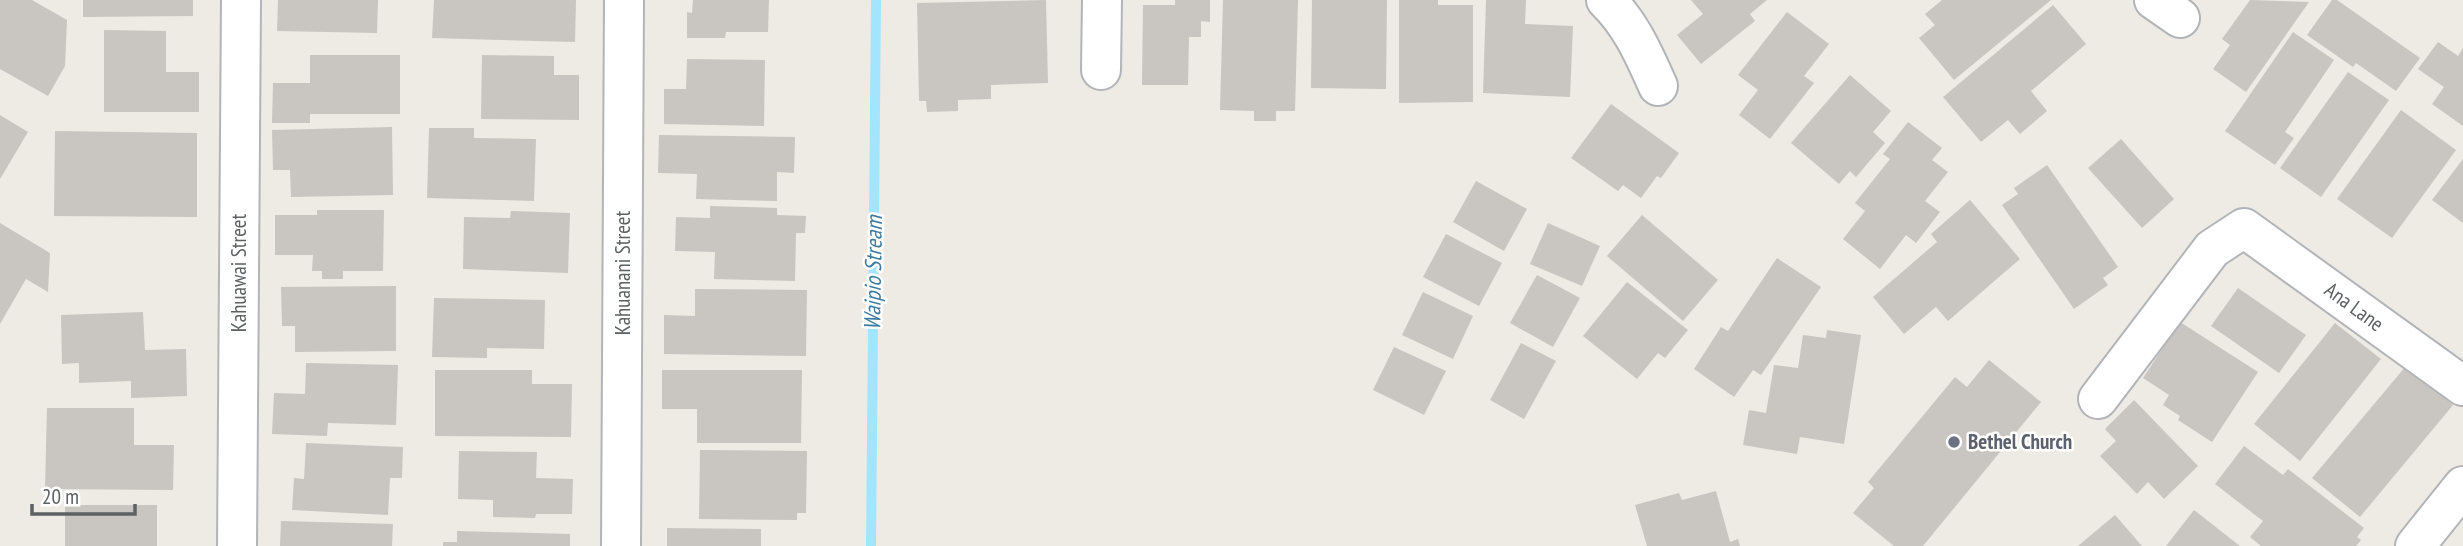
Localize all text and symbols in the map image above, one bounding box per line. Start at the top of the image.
street label: Kahuanani Street [609,211,636,335]
water label: Waipio Stream [857,213,888,331]
street label: Kahuawai Street [225,214,252,332]
street label: Ana Lane [2319,276,2389,337]
place label: Bethel Church [1968,428,2072,455]
marker: Bethel Church [1946,434,1962,450]
scale bar [32,472,135,516]
text: 20 m [42,483,79,510]

